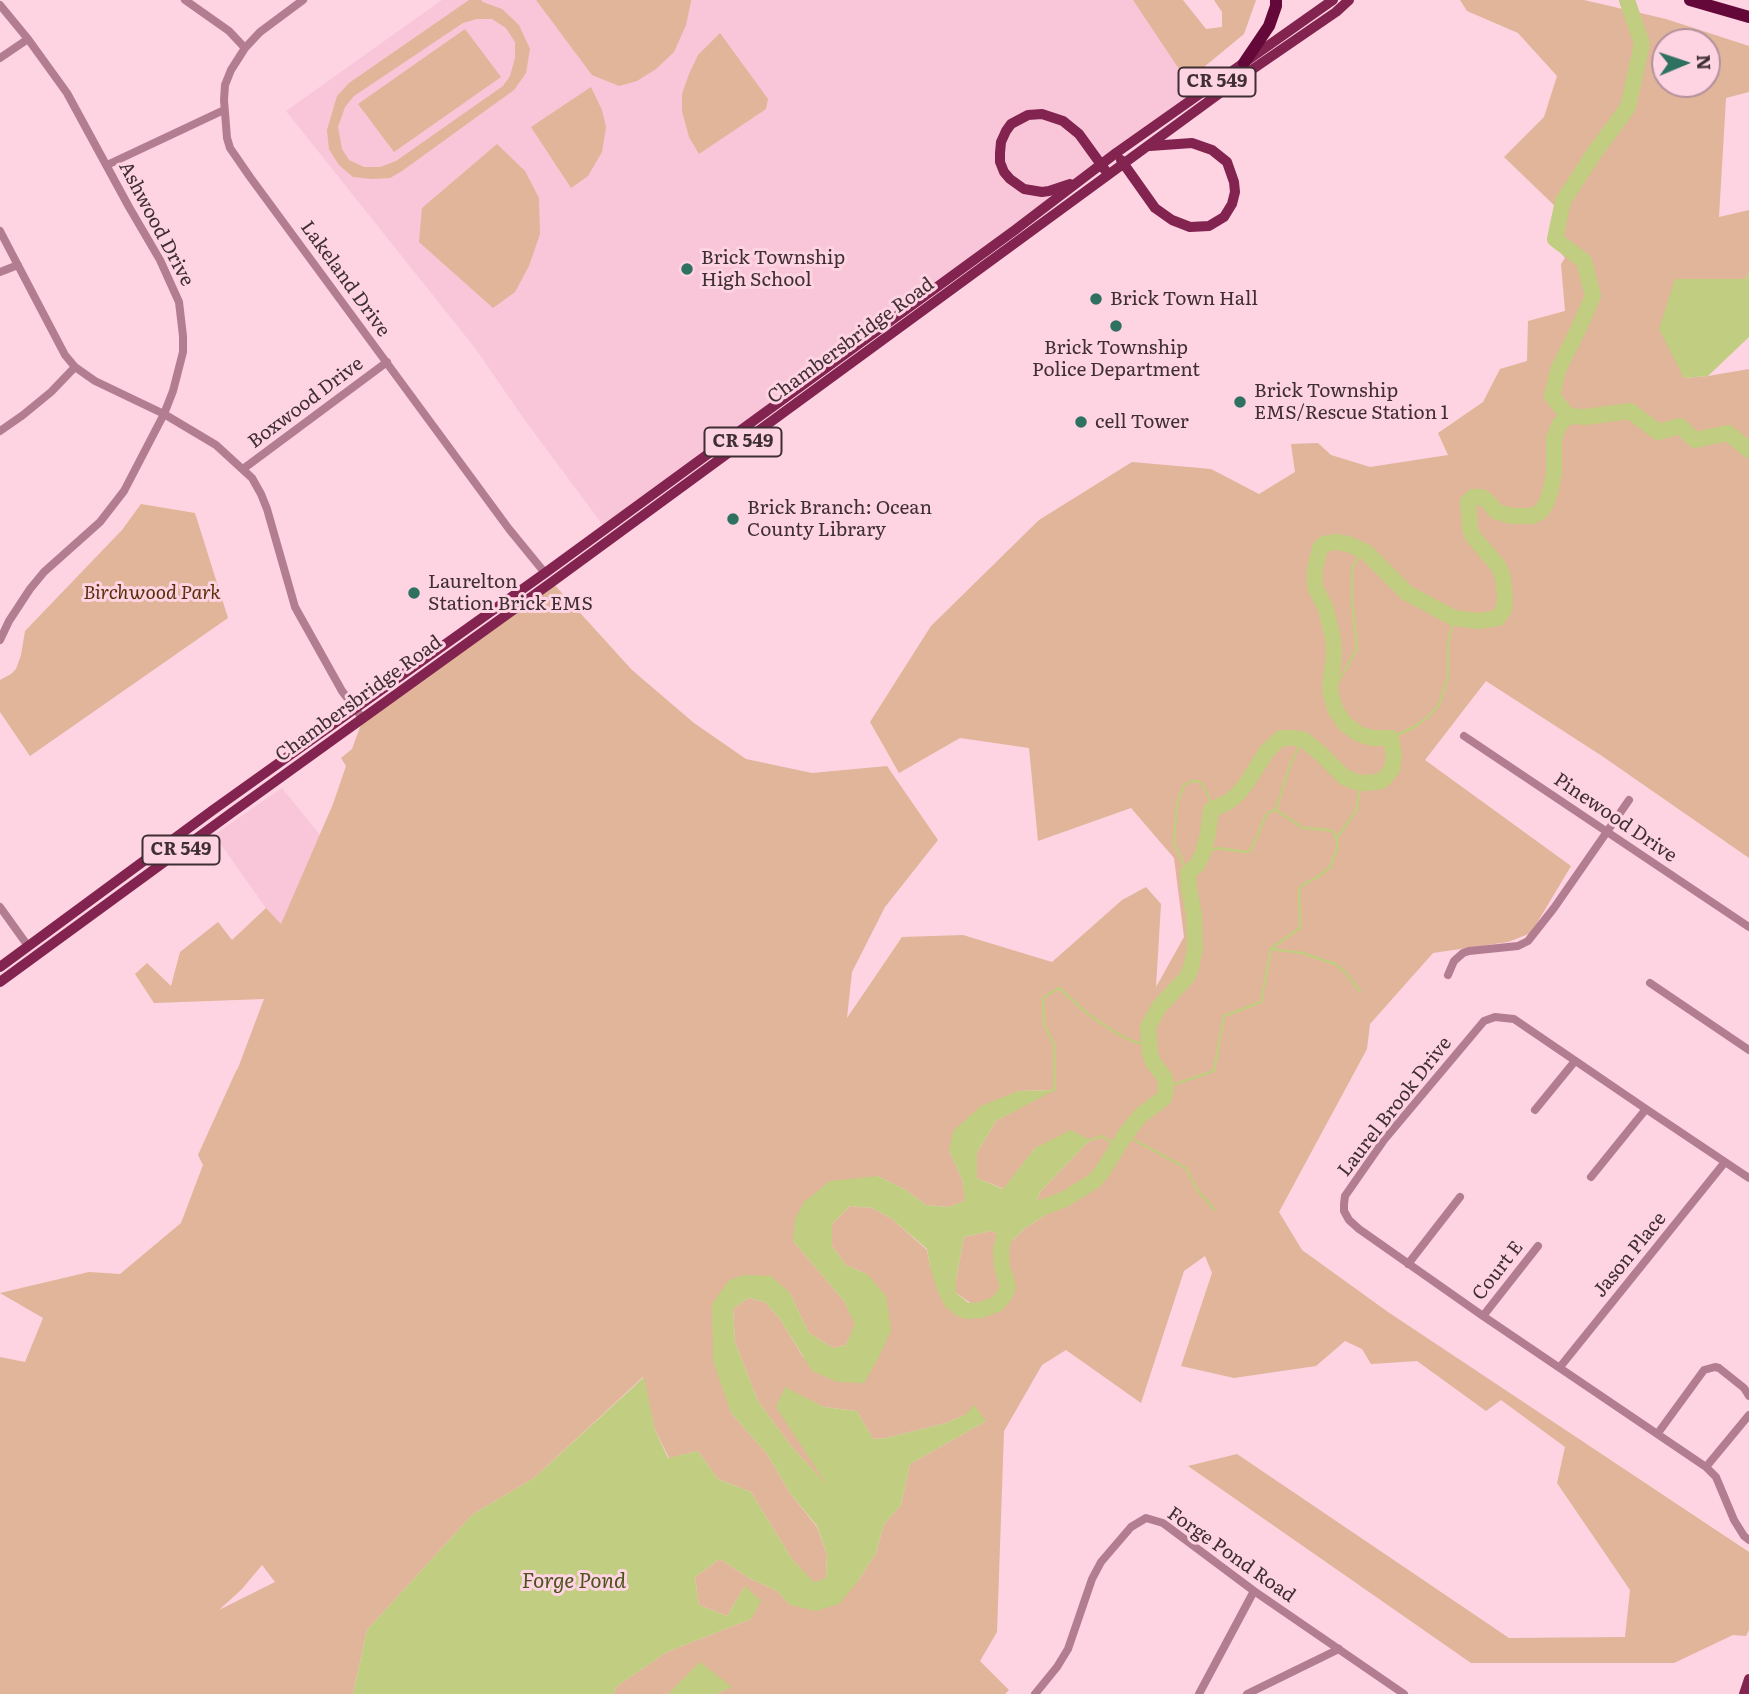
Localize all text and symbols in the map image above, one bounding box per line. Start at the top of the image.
north arrow [1651,28,1721,98]
text: N [1691,54,1719,71]
road number: CR 549 [1178,68,1256,96]
street label: Ashwood Drive [114,158,198,290]
street label: Lakeland Drive [295,217,395,341]
place label: Brick Township High School [701,247,845,291]
marker: Brick Township High School [679,261,695,277]
street label: Chambersbridge Road [763,273,939,409]
place label: Brick Town Hall [1110,288,1258,310]
marker: Brick Town Hall [1088,291,1104,307]
marker: Brick Township Police Department [1108,318,1124,334]
place label: Brick Township Police Department [1032,337,1200,381]
street label: Boxwood Drive [244,352,368,454]
place label: Brick Township EMS/Rescue Station 1 [1254,380,1449,424]
marker: Brick Township EMS/Rescue Station 1 [1232,394,1248,410]
place label: cell Tower [1095,411,1189,433]
marker: cell Tower [1073,414,1089,430]
road number: CR 549 [704,428,782,457]
place label: Brick Branch: Ocean County Library [747,497,932,541]
marker: Brick Branch: Ocean County Library [725,511,741,527]
place label: Laurelton Station Brick EMS [428,571,593,615]
park label: Birchwood Park [83,582,221,604]
marker: Laurelton Station Brick EMS [406,585,422,601]
street label: Chambersbridge Road [271,631,447,767]
street label: Pinewood Drive [1549,768,1681,868]
road number: CR 549 [142,836,220,864]
street label: Laurel Brook Drive [1333,1033,1457,1181]
street label: Jason Place [1589,1208,1671,1302]
street label: Court E [1468,1237,1528,1305]
street label: Forge Pond Road [1163,1502,1299,1608]
water label: Forge Pond [522,1569,626,1595]

